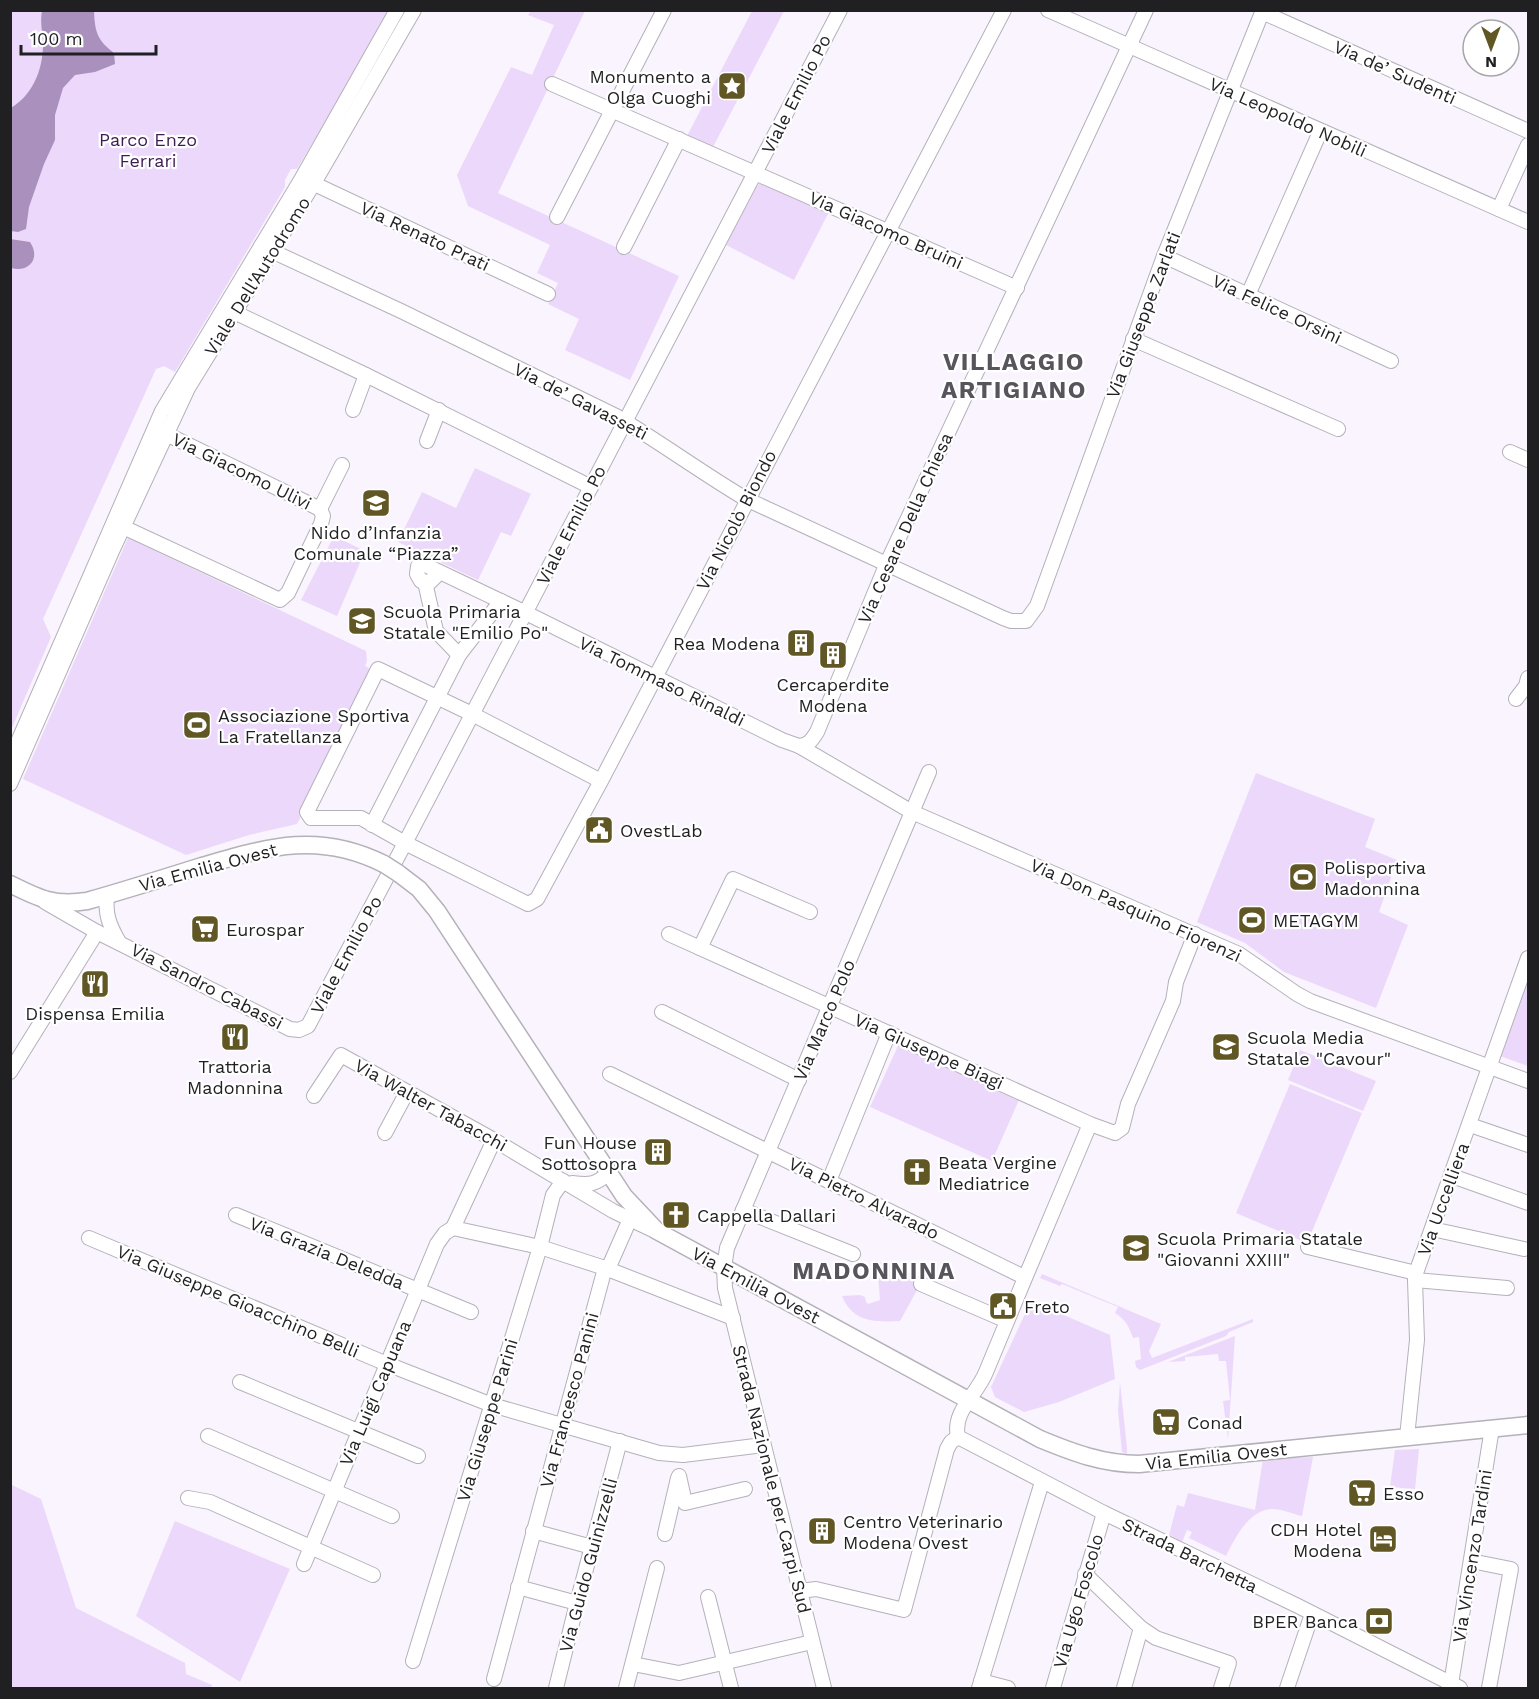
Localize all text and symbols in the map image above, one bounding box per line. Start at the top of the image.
scale bar [21,18,156,56]
north arrow [1461,18,1521,78]
text: 100 m [30,28,83,49]
street label: Viale Emilio Po [757,31,835,157]
street label: Via de’ Sudenti [1331,36,1459,108]
text: N [1485,53,1497,72]
place label: Monumento a Olga Cuoghi [590,66,711,108]
place icon: Monumento a Olga Cuoghi [716,70,748,102]
street label: Via Leopoldo Nobili [1206,73,1370,161]
park label: Parco Enzo Ferrari [99,129,197,171]
street label: Via Giacomo Bruini [806,187,966,273]
street label: Viale Dell'Autodromo [200,193,314,359]
street label: Via Renato Prati [357,197,493,275]
street label: Via Giuseppe Zarlati [1102,229,1184,401]
street label: Via Felice Orsini [1209,270,1345,348]
district label: VILLAGGIO ARTIGIANO [941,348,1087,404]
street label: Via de’ Gavasseti [510,358,652,444]
street label: Via Giacomo Ulivi [169,428,315,514]
street label: Via Cesare Della Chiesa [853,429,957,627]
street label: Via Nicolò Biondo [692,447,780,593]
street label: Viale Emilio Po [532,462,610,588]
school or university icon: Nido d’Infanzia Comunale “Piazza” [360,487,392,519]
place label: Nido d’Infanzia Comunale “Piazza” [293,522,459,564]
place label: Scuola Primaria Statale "Emilio Po" [383,601,548,643]
school or university icon: Scuola Primaria Statale "Emilio Po" [346,605,378,637]
building icon: Rea Modena [785,627,817,659]
street label: Via Tommaso Rinaldi [576,632,748,730]
place label: Rea Modena [673,633,780,654]
building icon: Cercaperdite Modena [817,639,849,671]
place label: Cercaperdite Modena [777,674,889,716]
place label: Associazione Sportiva La Fratellanza [218,705,409,747]
sports icon: Associazione Sportiva La Fratellanza [181,709,213,741]
public building icon: OvestLab [583,814,615,846]
place label: OvestLab [620,820,702,841]
street label: Via Emilia Ovest [137,838,280,896]
street label: Via Don Pasquino Fiorenzi [1027,854,1245,966]
place label: Polisportiva Madonnina [1324,857,1426,899]
sports icon: Polisportiva Madonnina [1287,861,1319,893]
street label: Viale Emilio Po [306,892,386,1018]
sports icon: METAGYM [1236,904,1268,936]
place label: METAGYM [1273,910,1359,931]
supermarket icon: Eurospar [189,913,221,945]
place label: Eurospar [226,919,304,940]
street label: Via Sandro Cabassi [127,938,287,1034]
street label: Via Marco Polo [789,956,859,1084]
restaurant icon: Dispensa Emilia [79,968,111,1000]
place label: Dispensa Emilia [25,1003,165,1024]
street label: Via Giuseppe Biagi [851,1009,1007,1093]
restaurant icon: Trattoria Madonnina [219,1021,251,1053]
place label: Scuola Media Statale "Cavour" [1247,1027,1391,1069]
school or university icon: Scuola Media Statale "Cavour" [1210,1031,1242,1063]
street label: Via Walter Tabacchi [351,1054,511,1156]
place label: Trattoria Madonnina [187,1056,283,1098]
place label: Fun House Sottosopra [541,1132,637,1174]
building icon: Fun House Sottosopra [642,1136,674,1168]
street label: Via Uccelliera [1413,1140,1473,1258]
street label: Via Pietro Alvarado [785,1152,943,1244]
place label: Beata Vergine Mediatrice [938,1152,1057,1194]
church icon: Beata Vergine Mediatrice [901,1156,933,1188]
church icon: Cappella Dallari [660,1199,692,1231]
place label: Cappella Dallari [697,1205,836,1226]
street label: Via Grazia Deledda [247,1212,407,1294]
place label: Scuola Primaria Statale "Giovanni XXIII" [1157,1228,1363,1270]
school or university icon: Scuola Primaria Statale "Giovanni XXIII" [1120,1232,1152,1264]
street label: Via Giuseppe Gioacchino Belli [114,1240,362,1362]
street label: Via Emilia Ovest [688,1242,824,1328]
district label: MADONNINA [792,1257,956,1285]
public building icon: Freto [987,1290,1019,1322]
place label: Freto [1024,1296,1070,1317]
street label: Via Francesco Panini [535,1310,603,1490]
street label: Via Luigi Capuana [335,1317,415,1469]
street label: Via Giuseppe Parini [452,1336,522,1504]
street label: Strada Nazionale per Carpi Sud [728,1343,816,1615]
supermarket icon: Conad [1150,1406,1182,1438]
place label: Conad [1187,1412,1243,1433]
street label: Via Emilia Ovest [1144,1438,1288,1474]
street label: Via Vincenzo Tardini [1448,1468,1496,1644]
street label: Via Guido Guinizzelli [555,1476,621,1654]
supermarket icon: Esso [1346,1477,1378,1509]
place label: Esso [1383,1483,1424,1504]
place label: Centro Veterinario Modena Ovest [843,1511,1003,1553]
street label: Strada Barchetta [1119,1513,1261,1597]
building icon: Centro Veterinario Modena Ovest [806,1515,838,1547]
place label: CDH Hotel Modena [1270,1519,1362,1561]
hotel icon: CDH Hotel Modena [1367,1523,1399,1555]
street label: Via Ugo Foscolo [1049,1531,1107,1671]
bank icon: BPER Banca [1363,1605,1395,1637]
place label: BPER Banca [1252,1611,1358,1632]

